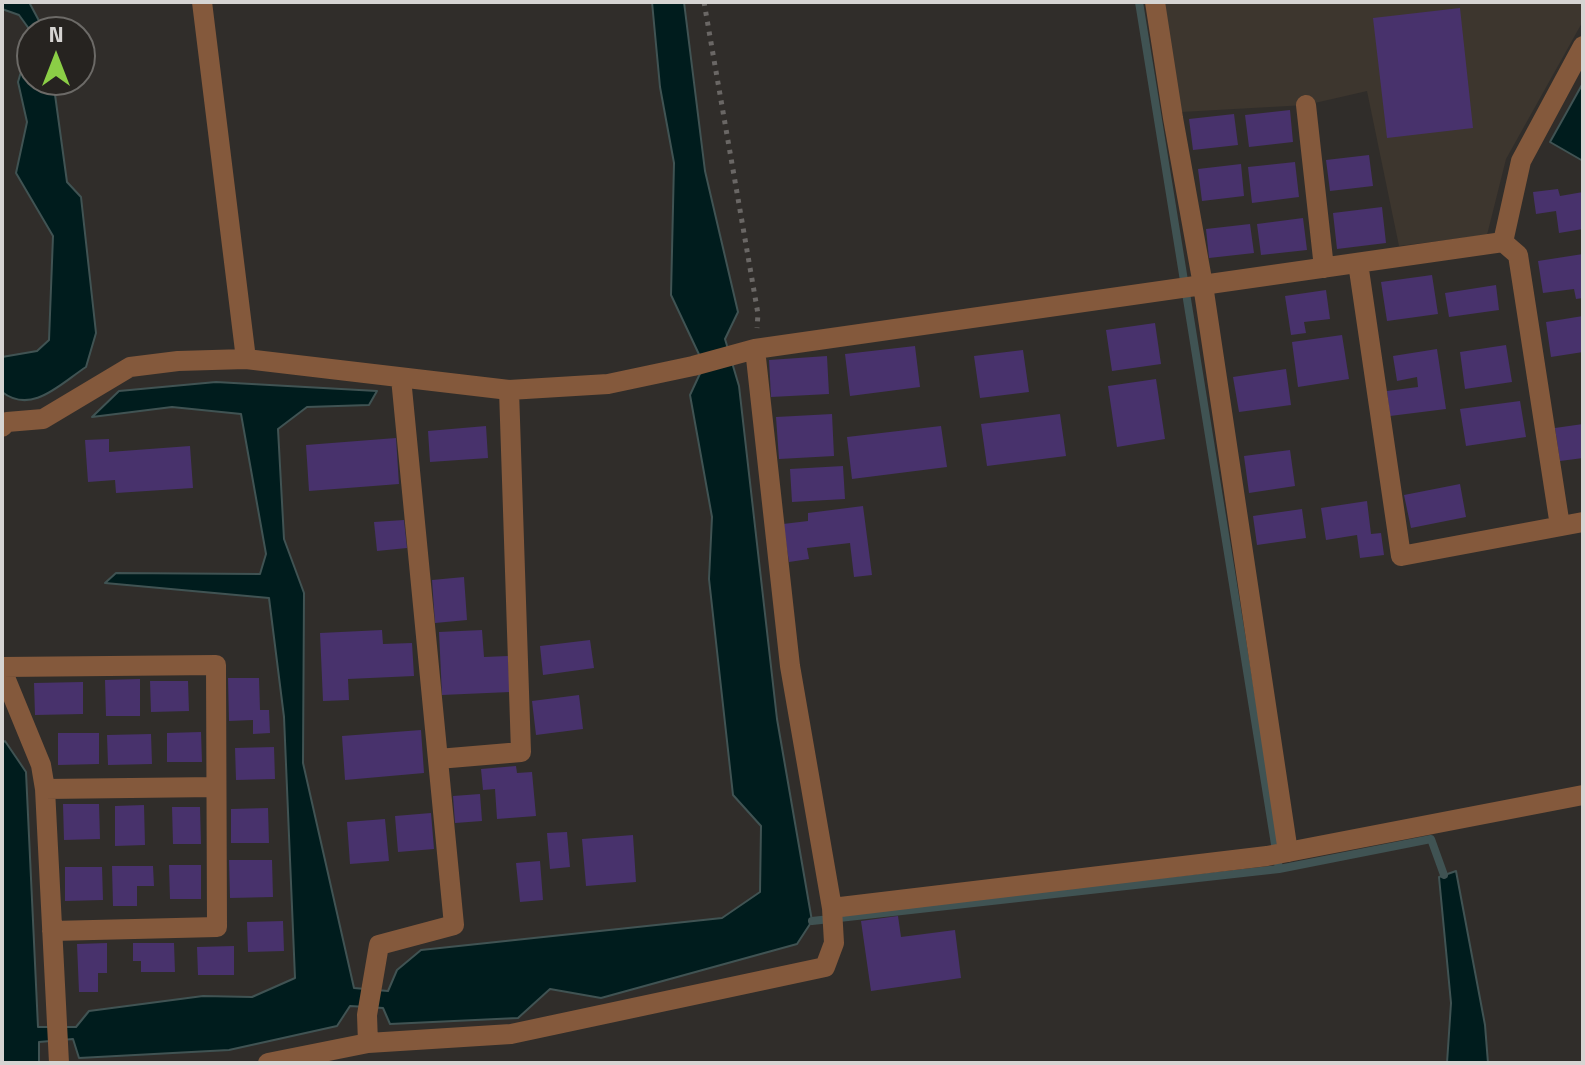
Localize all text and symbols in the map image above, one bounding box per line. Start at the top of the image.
north arrow [16,16,96,96]
text: N [48,17,64,51]

